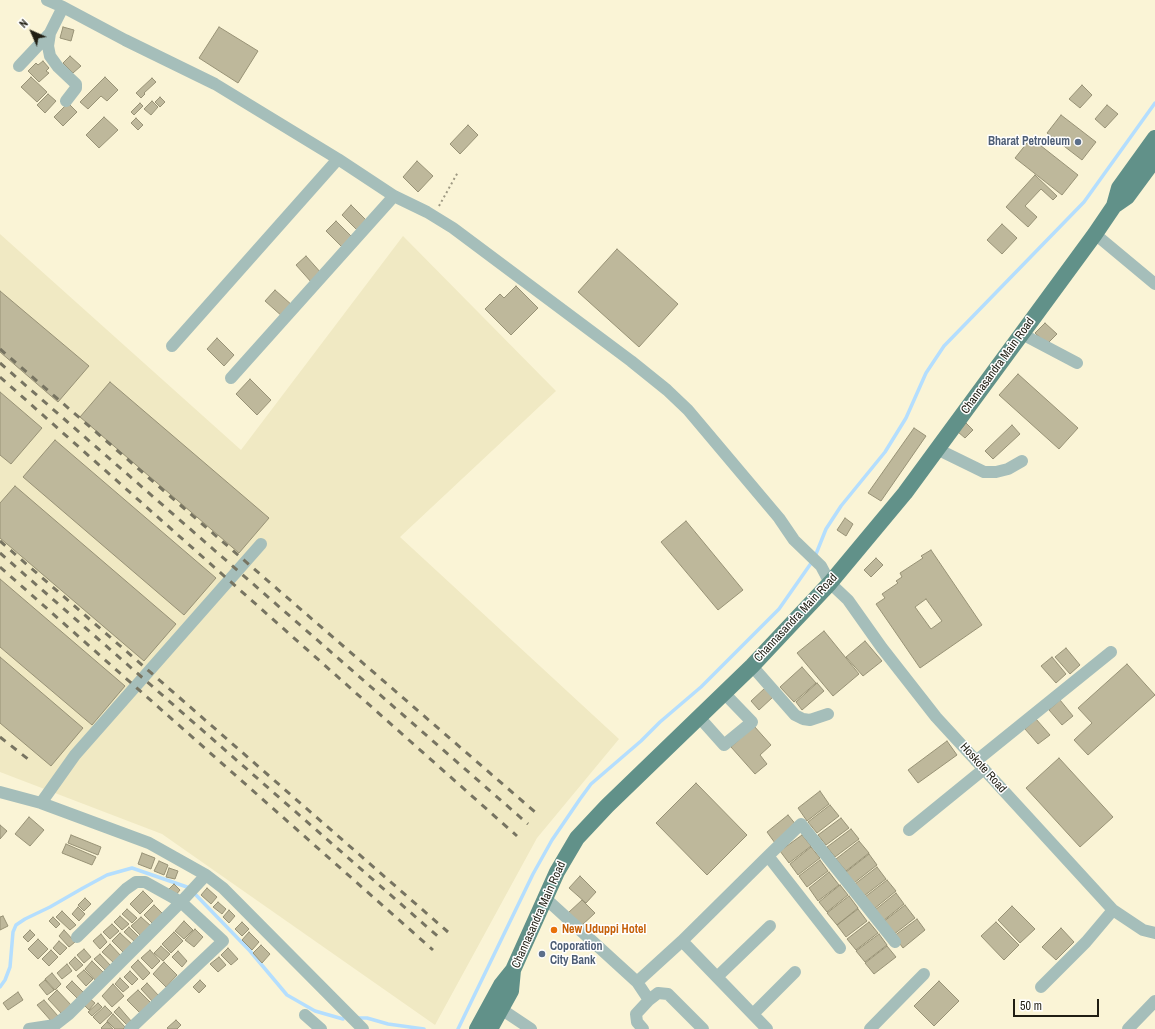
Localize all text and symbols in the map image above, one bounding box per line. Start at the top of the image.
north arrow [12,12,52,52]
text: N [16,16,31,31]
place label: Bharat Petroleum [988,135,1070,149]
marker: Bharat Petroleum [1073,137,1083,147]
street label: Channasandra Main Road [958,315,1038,417]
street label: Channasandra Main Road [751,571,841,665]
street label: Hoskote Road [957,740,1009,796]
street label: Channasandra Main Road [509,859,569,971]
place label: New Uduppi Hotel [562,923,646,937]
marker: New Uduppi Hotel [549,925,559,935]
place label: Coporation City Bank [550,940,602,968]
marker: Coporation City Bank [537,949,547,959]
scale bar [1015,991,1101,1017]
text: 50 m [1020,998,1042,1014]

